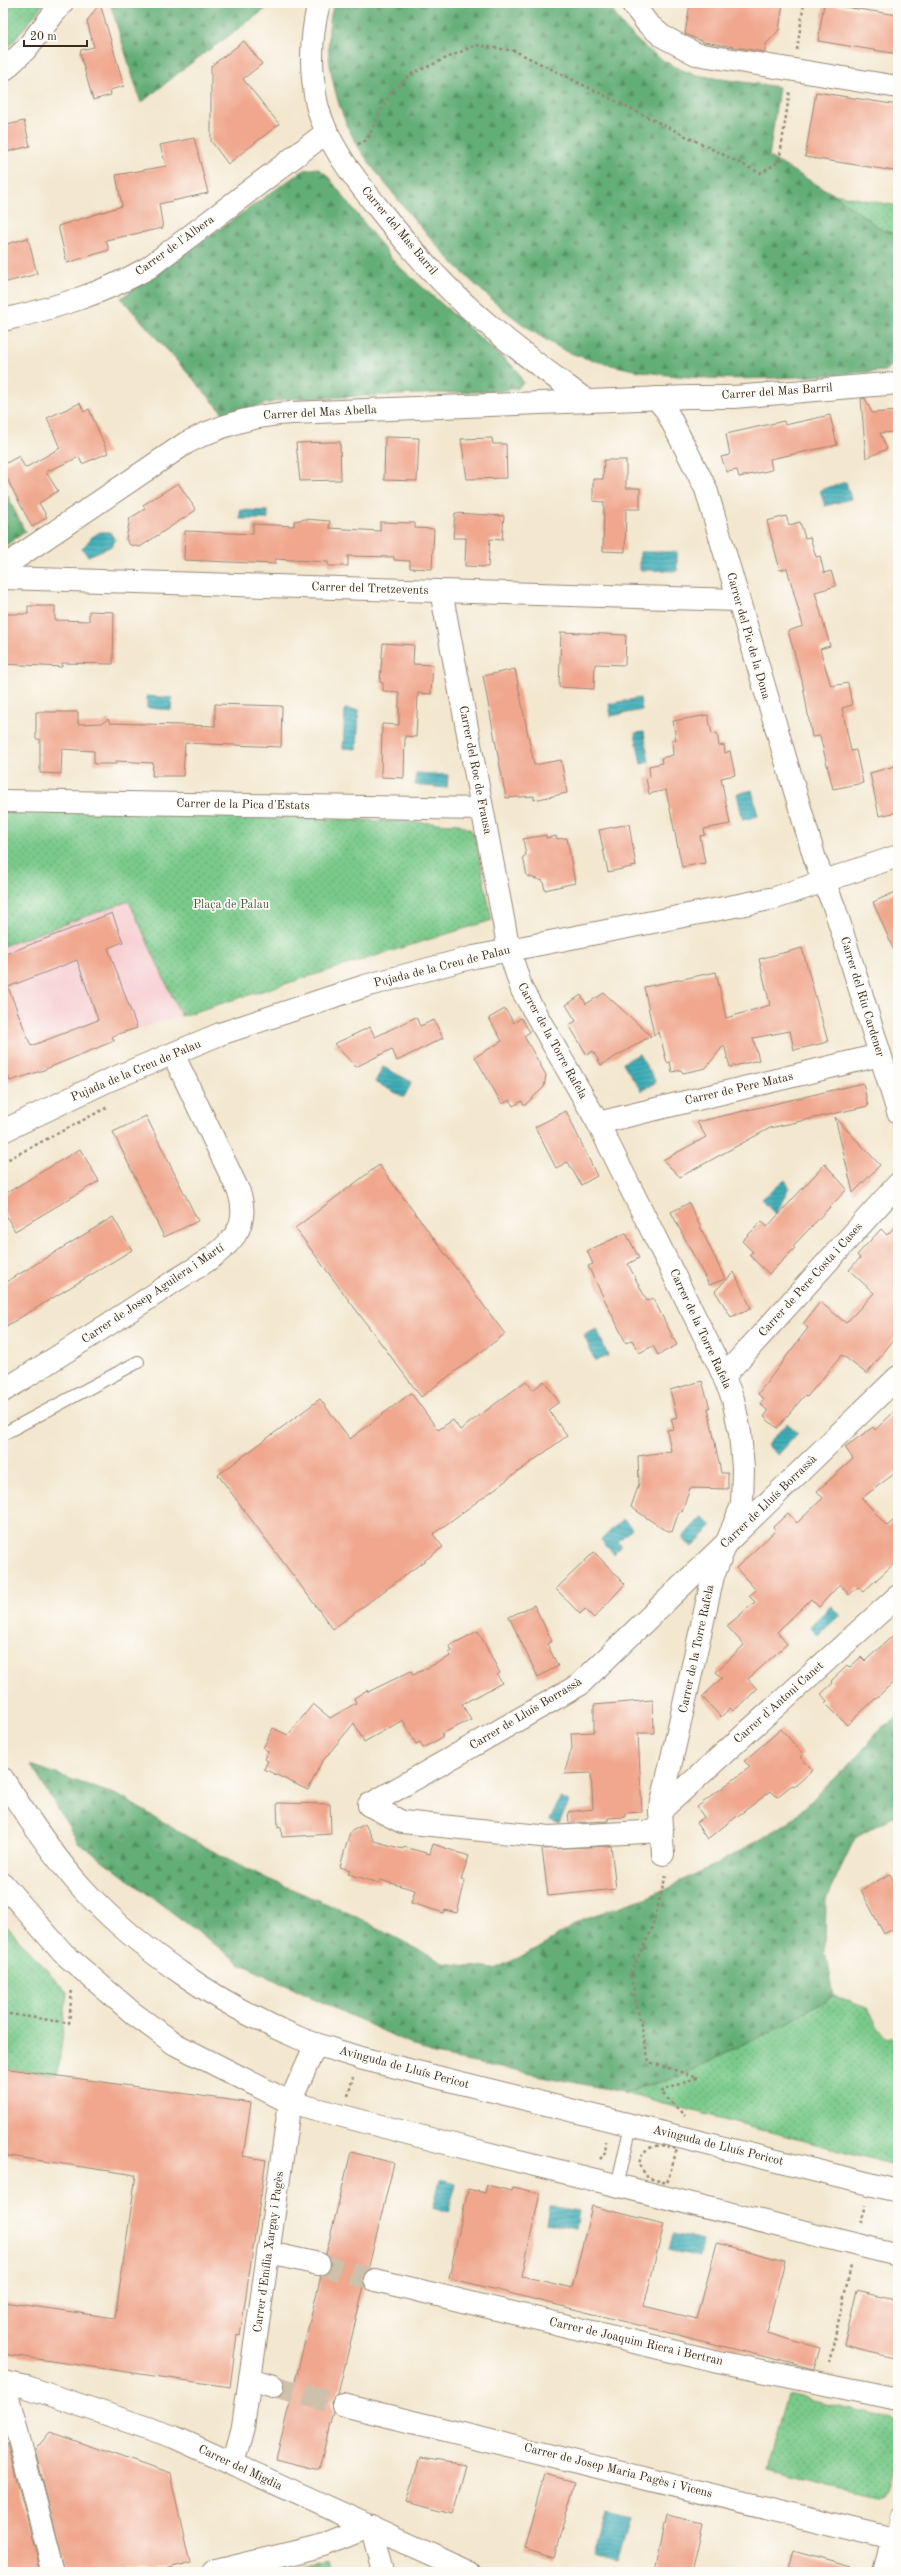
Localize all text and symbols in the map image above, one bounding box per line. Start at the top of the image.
scale bar [24,22,87,48]
text: 20 m [30,31,57,43]
street label: Carrer del Mas Barril [359,185,439,277]
street label: Carrer de l'Albera [134,214,217,278]
street label: Carrer del Mas Barril [721,382,833,402]
street label: Carrer del Mas Abella [263,404,377,422]
street label: Carrer del Pic de la Dona [724,571,772,701]
street label: Carrer del Tretzevents [311,581,429,597]
street label: Carrer del Roc de Frausa [457,705,493,835]
street label: Carrer de la Pica d'Estats [176,798,310,812]
park label: Plaça de Palau [193,899,270,911]
street label: Carrer del Riu Cardener [838,935,886,1059]
street label: Pujada de la Creu de Palau [373,944,512,990]
street label: Carrer de la Torre Rafela [515,981,589,1101]
street label: Pujada de la Creu de Palau [69,1038,203,1104]
street label: Carrer de Pere Matas [684,1071,794,1107]
street label: Carrer de Pere Costa i Cases [757,1221,865,1339]
street label: Carrer de Josep Aguilera i Martí [80,1241,227,1346]
street label: Carrer de la Torre Rafela [667,1267,733,1391]
street label: Carrer de Lluís Borrassà [719,1453,819,1551]
street label: Carrer de la Torre Rafela [678,1584,716,1714]
street label: Carrer d'Antoni Canet [732,1660,826,1746]
street label: Carrer de Lluís Borrassà [468,1676,584,1752]
street label: Avinguda de Lluís Pericot [338,2045,470,2091]
street label: Avinguda de Lluís Pericot [651,2124,785,2168]
street label: Carrer d'Emília Xargay i Pagès [252,2171,286,2333]
street label: Carrer de Joaquim Riera i Bertran [548,2316,725,2368]
street label: Carrer de Josep Maria Pagès i Vicens [522,2442,714,2500]
street label: Carrer del Migdia [196,2443,284,2493]

